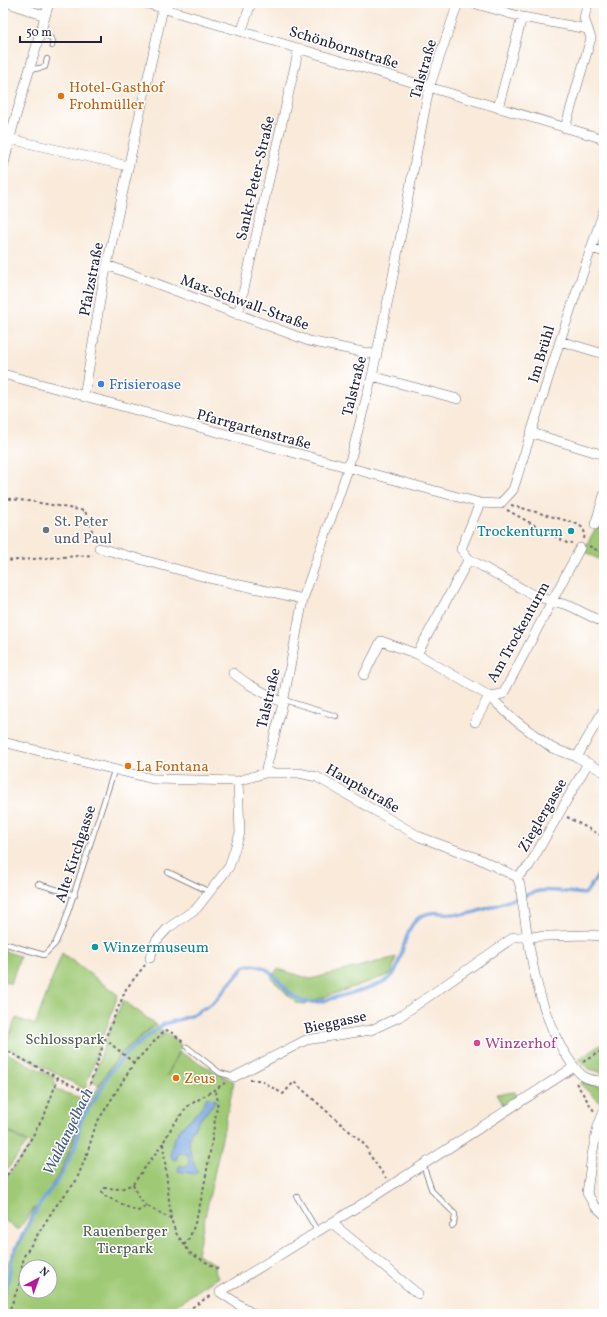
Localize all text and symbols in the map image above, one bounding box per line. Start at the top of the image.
scale bar [20,18,101,44]
street label: Schönbornstraße [286,22,401,75]
text: 50 m [26,25,52,41]
street label: Talstraße [406,37,443,102]
place label: Hotel-Gasthof Frohmüller [69,78,166,116]
marker: Hotel-Gasthof Frohmüller [56,91,66,101]
street label: Sankt-Peter-Straße [232,114,281,243]
street label: Pfalzstraße [75,241,110,318]
street label: Max-Schwall-Straße [177,270,312,336]
street label: Im Brühl [524,323,561,386]
street label: Talstraße [338,354,373,419]
place label: Frisieroase [109,375,181,396]
marker: Frisieroase [96,379,106,389]
street label: Pfarrgartenstraße [194,405,313,456]
place label: St. Peter und Paul [54,512,112,550]
place label: Trockenturm [477,522,563,543]
marker: St. Peter und Paul [41,525,51,535]
marker: Trockenturm [566,526,576,536]
street label: Am Trockenturm [483,578,556,687]
street label: Talstraße [252,666,287,731]
place label: La Fontana [136,757,209,778]
street label: Hauptstraße [321,760,403,819]
marker: La Fontana [123,761,133,771]
street label: Zieglergasse [514,775,573,856]
street label: Alte Kirchgasse [51,803,102,906]
place label: Winzermuseum [103,938,209,959]
marker: Winzermuseum [90,942,100,952]
street label: Bieggasse [302,1007,369,1040]
park label: Schlosspark [25,1030,105,1051]
place label: Winzerhof [485,1034,558,1055]
marker: Winzerhof [472,1038,482,1048]
place label: Zeus [184,1069,215,1090]
marker: Zeus [171,1073,181,1083]
water label: Waldangelbach [38,1084,99,1179]
park label: Rauenberger Tierpark [83,1222,167,1260]
north arrow [18,1259,58,1299]
text: N [36,1264,52,1281]

